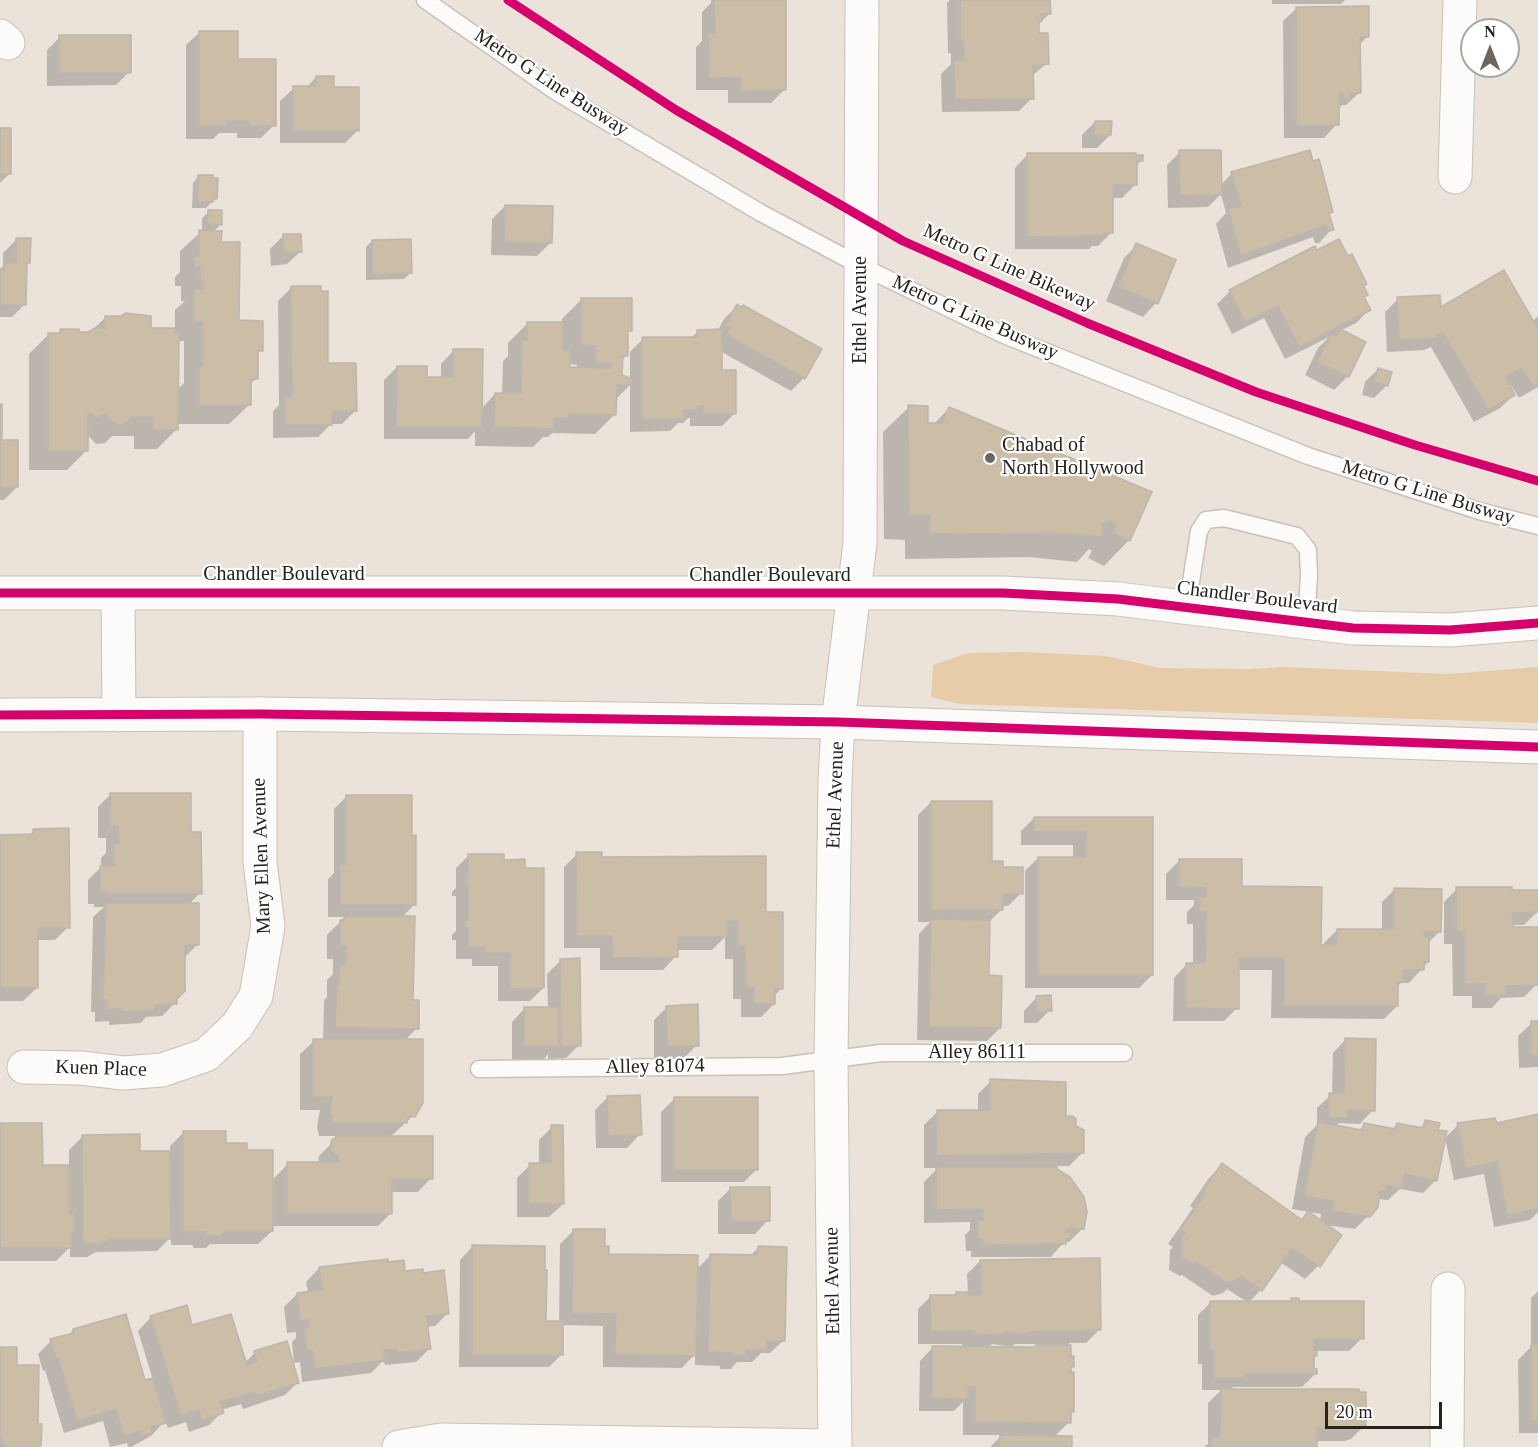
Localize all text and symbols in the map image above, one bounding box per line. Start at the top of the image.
north arrow [1460,18,1520,78]
text: N [1484,23,1496,40]
street label: Metro G Line Busway [469,24,633,142]
street label: Metro G Line Bikeway [919,219,1099,317]
street label: Ethel Avenue [849,256,873,364]
street label: Metro G Line Busway [888,271,1062,365]
place label: Chabad of North Hollywood [1002,434,1144,481]
marker: Chabad of North Hollywood [983,451,997,465]
street label: Metro G Line Busway [1339,455,1517,531]
street label: Chandler Boulevard [203,563,365,587]
street label: Chandler Boulevard [689,564,851,588]
street label: Chandler Boulevard [1175,576,1339,620]
street label: Ethel Avenue [822,741,850,849]
street label: Mary Ellen Avenue [247,778,277,934]
street label: Alley 86111 [928,1041,1026,1065]
street label: Alley 81074 [605,1054,705,1080]
street label: Kuen Place [55,1055,147,1083]
street label: Ethel Avenue [820,1227,846,1335]
scale bar [1328,1390,1445,1428]
text: 20 m [1336,1402,1373,1422]

